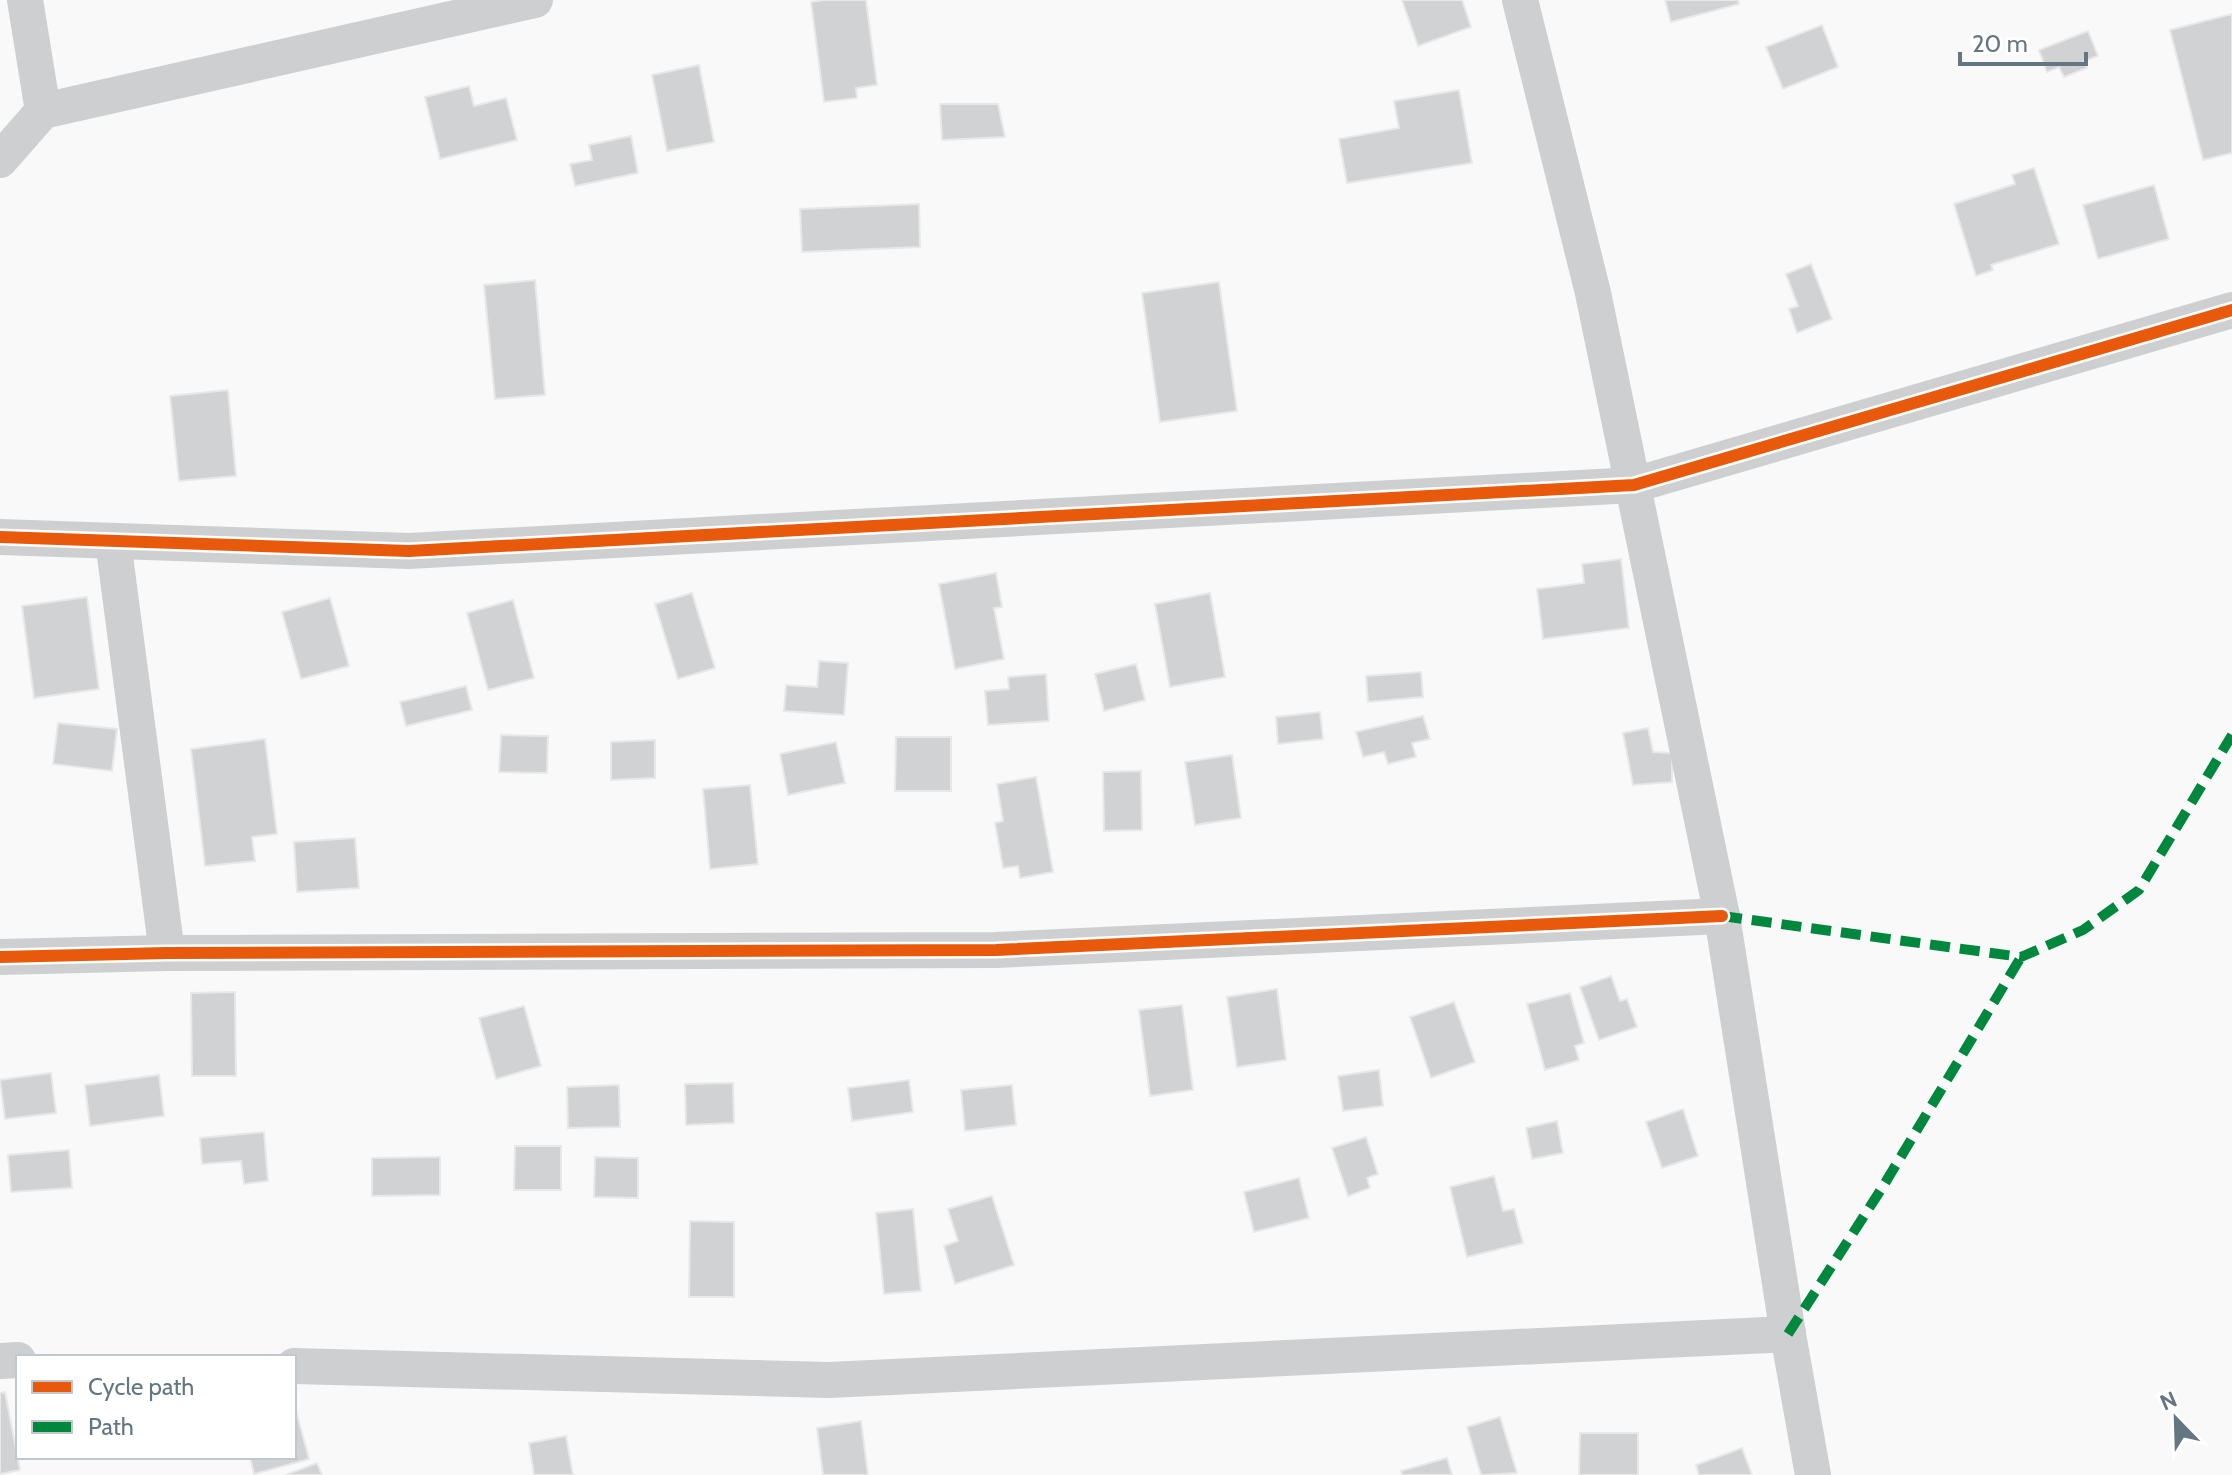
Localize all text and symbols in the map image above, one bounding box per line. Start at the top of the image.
scale bar [1960,16,2086,66]
text: 20 m [1972,29,2028,58]
legend [16,1355,296,1459]
text: Cycle path [88,1372,194,1401]
north arrow [2136,1379,2216,1459]
text: N [2156,1386,2181,1417]
text: Path [88,1412,134,1441]

